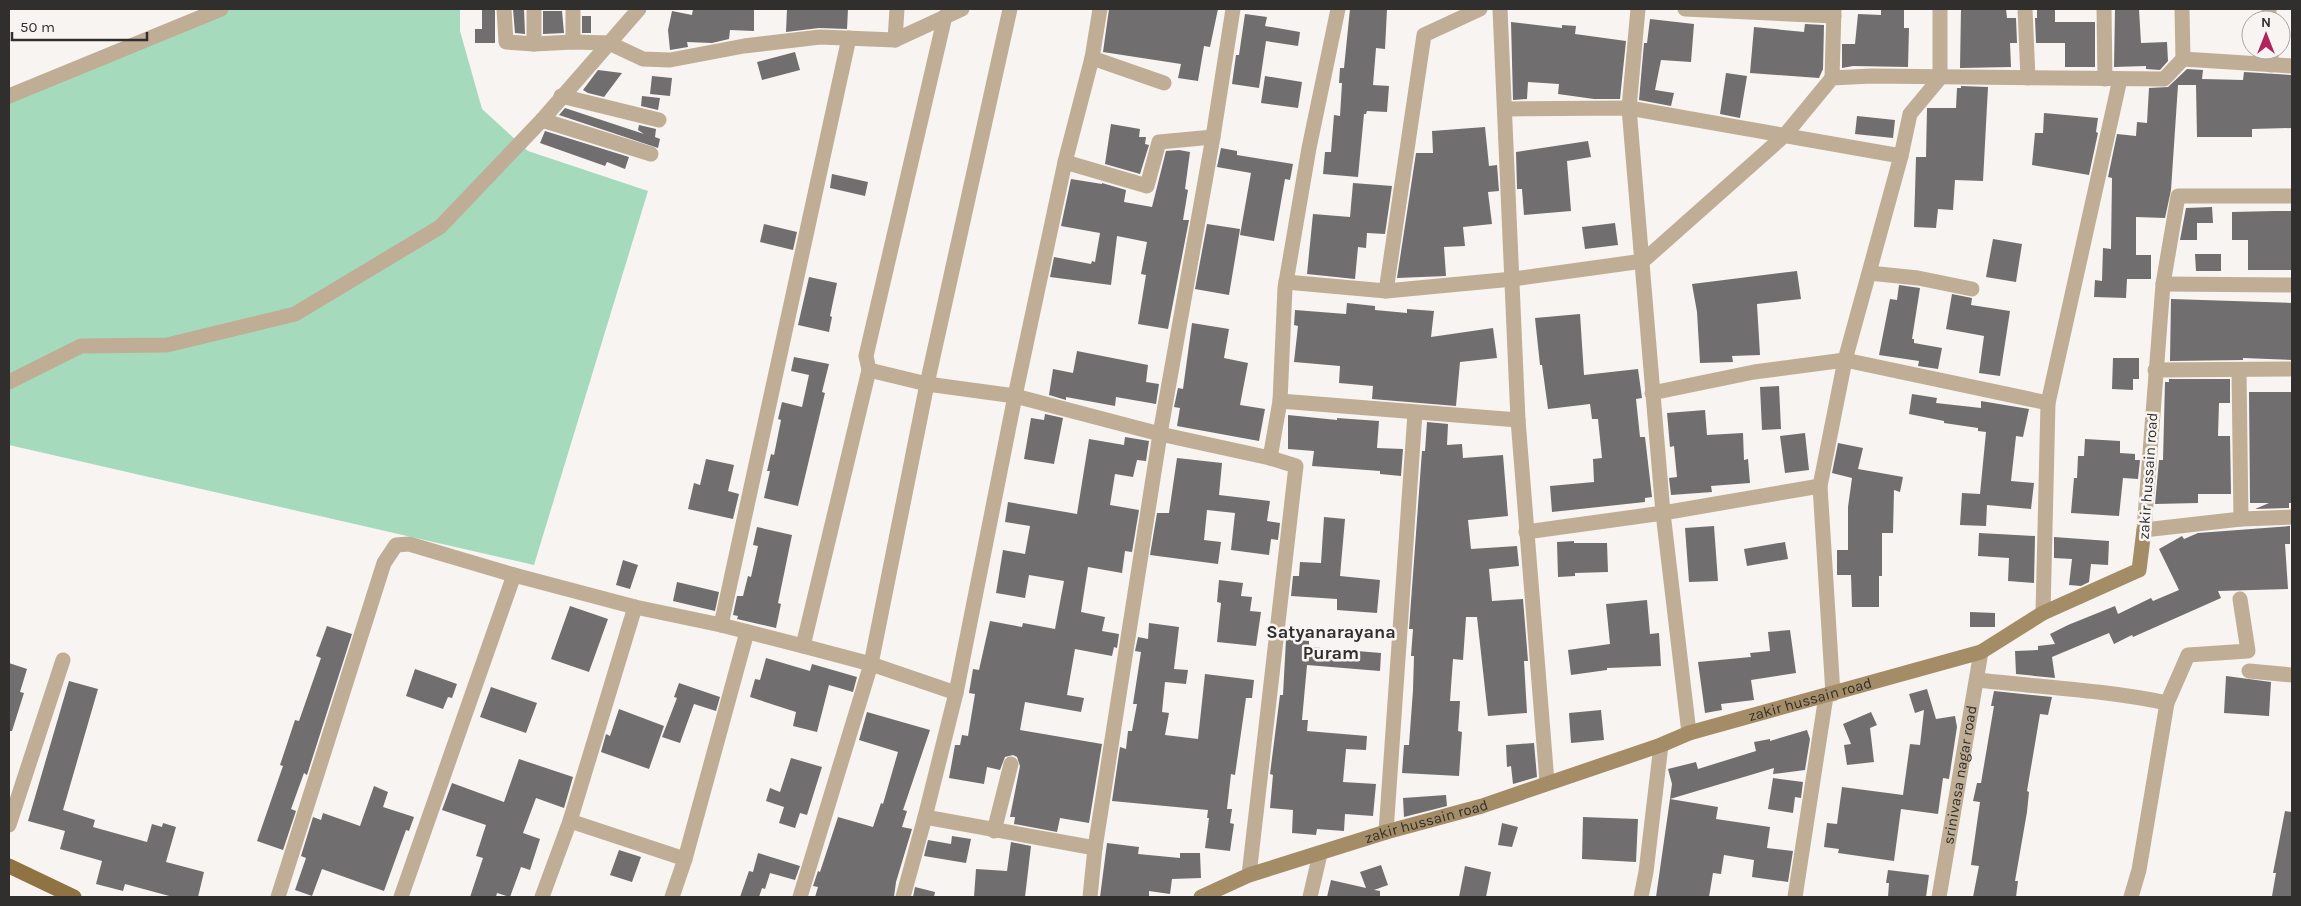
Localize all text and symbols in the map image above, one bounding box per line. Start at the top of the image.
scale bar [12,10,148,42]
north arrow [2241,10,2291,60]
text: N [2261,14,2271,31]
text: 50 m [20,18,55,36]
street label: zakir hussain road [2135,412,2161,540]
district label: Satyanarayana Puram [1266,621,1396,664]
street label: zakir hussain road [1746,674,1874,725]
street label: srinivasa nagar road [1939,704,1981,846]
street label: zakir hussain road [1362,796,1490,847]

